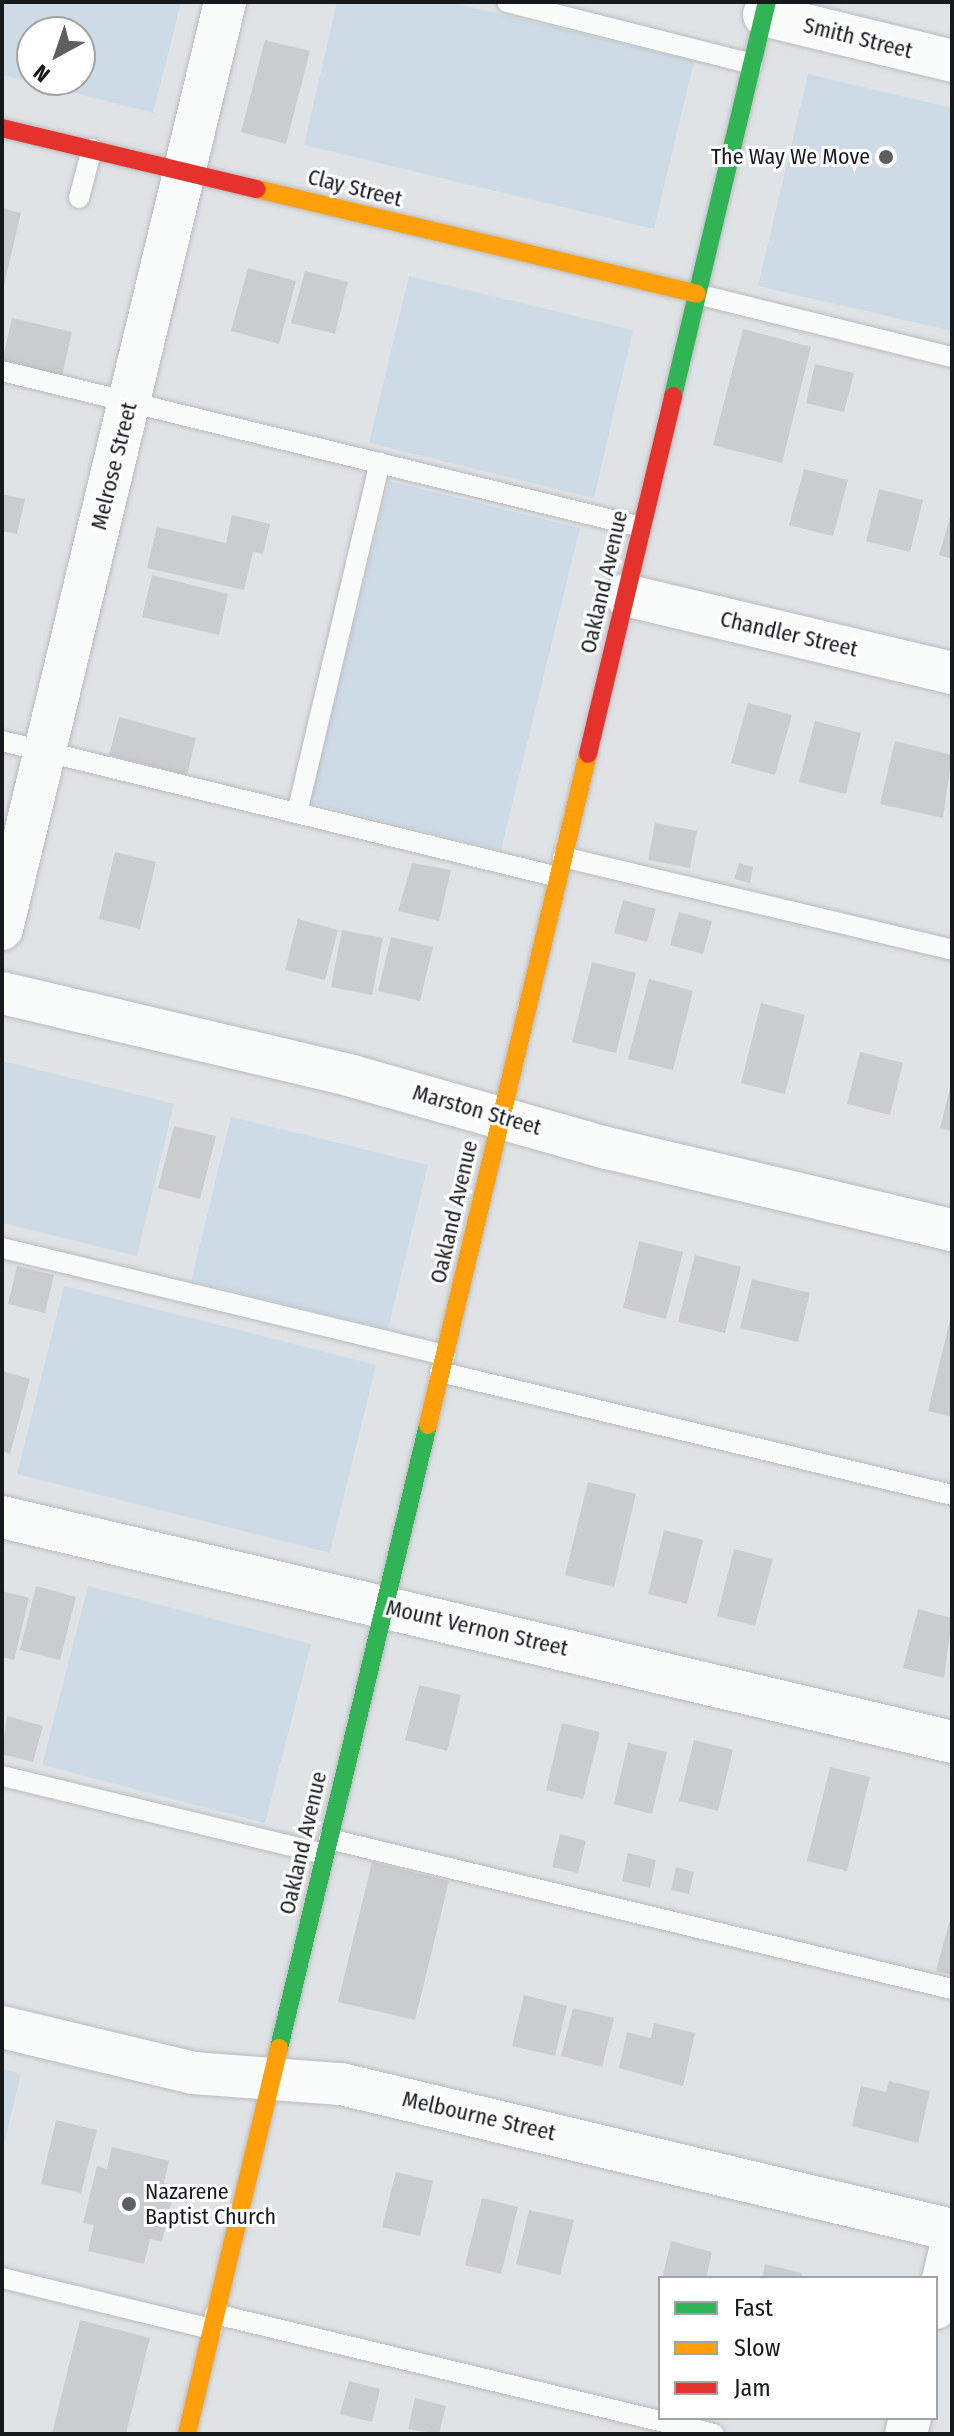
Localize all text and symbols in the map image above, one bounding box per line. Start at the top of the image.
street label: Smith Street [801,12,915,64]
north arrow [16,16,96,96]
text: N [28,59,55,88]
place label: The Way We Move [711,144,870,170]
marker: The Way We Move [877,148,895,166]
street label: Clay Street [305,164,405,212]
street label: Melrose Street [85,400,143,532]
street label: Oakland Avenue [575,508,633,656]
street label: Chandler Street [718,605,860,663]
street label: Marston Street [410,1079,544,1141]
street label: Oakland Avenue [425,1138,483,1286]
street label: Mount Vernon Street [383,1594,571,1662]
street label: Oakland Avenue [274,1769,332,1917]
street label: Melbourne Street [400,2086,558,2146]
place label: Nazarene Baptist Church [145,2178,276,2230]
marker: Nazarene Baptist Church [120,2195,138,2213]
legend [658,2276,938,2420]
text: Fast [734,2294,773,2322]
text: Slow [734,2334,780,2362]
text: Jam [734,2374,771,2402]

